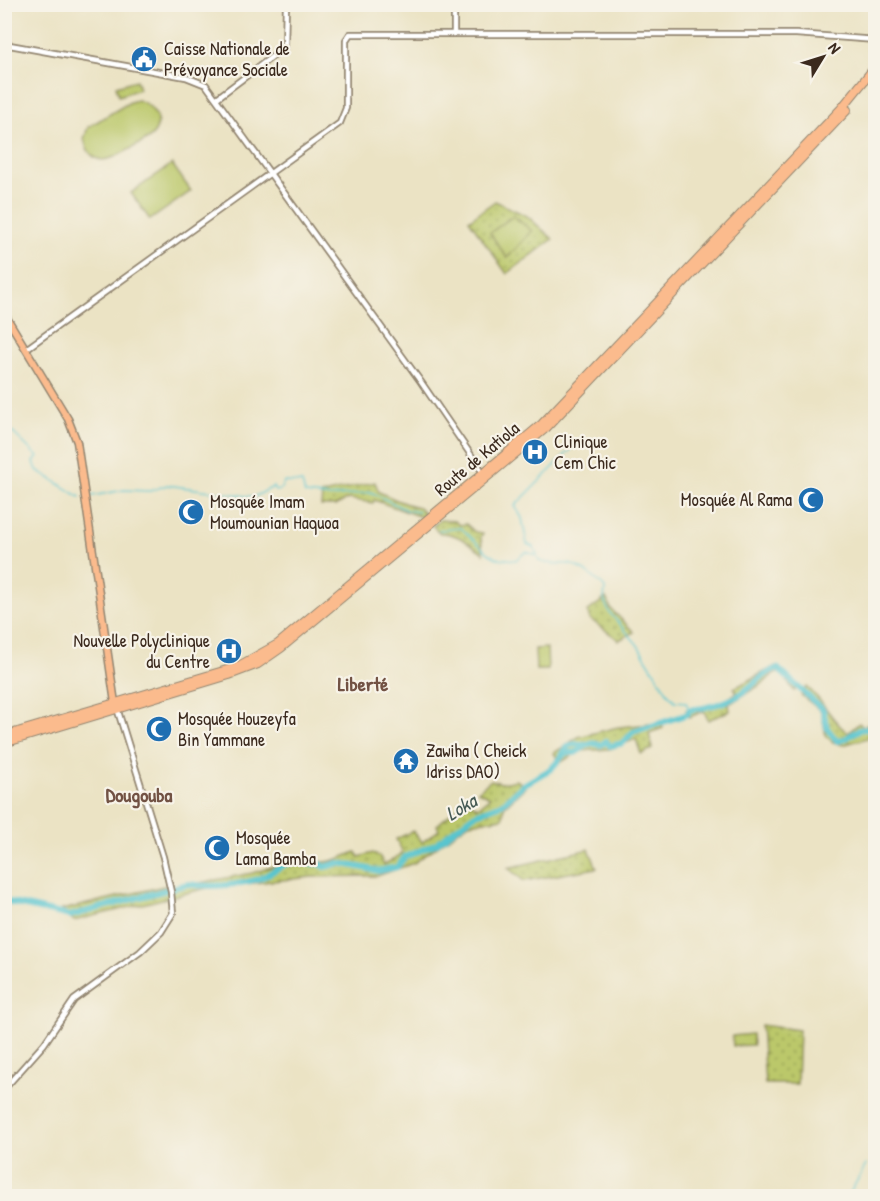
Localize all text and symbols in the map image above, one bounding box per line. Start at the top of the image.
north arrow [793,27,853,87]
place label: Caisse Nationale de Prévoyance Sociale [164,36,290,82]
text: N [824,38,846,58]
public building icon: Caisse Nationale de Prévoyance Sociale [129,44,159,74]
street label: Route de Katiola [429,416,525,502]
place label: Clinique Cem Chic [554,429,616,475]
hospital icon: Clinique Cem Chic [520,437,550,467]
mosque icon: Mosquée Al Rama [796,485,826,515]
place label: Mosquée Al Rama [681,487,792,512]
place label: Mosquée Imam Moumounian Haquoa [210,489,339,535]
mosque icon: Mosquée Imam Moumounian Haquoa [176,497,206,527]
place label: Nouvelle Polyclinique du Centre [74,628,210,674]
hospital icon: Nouvelle Polyclinique du Centre [214,636,244,666]
district label: Liberté [338,670,388,697]
place label: Mosquée Houzeyfa Bin Yammane [178,706,296,752]
mosque icon: Mosquée Houzeyfa Bin Yammane [144,714,174,744]
place label: Zawiha ( Cheick Idriss DAO) [426,738,527,784]
temple icon: Zawiha ( Cheick Idriss DAO) [391,746,421,776]
district label: Dougouba [106,781,172,809]
water label: Loka [440,786,483,826]
place label: Mosquée Lama Bamba [236,825,316,871]
mosque icon: Mosquée Lama Bamba [202,833,232,863]

